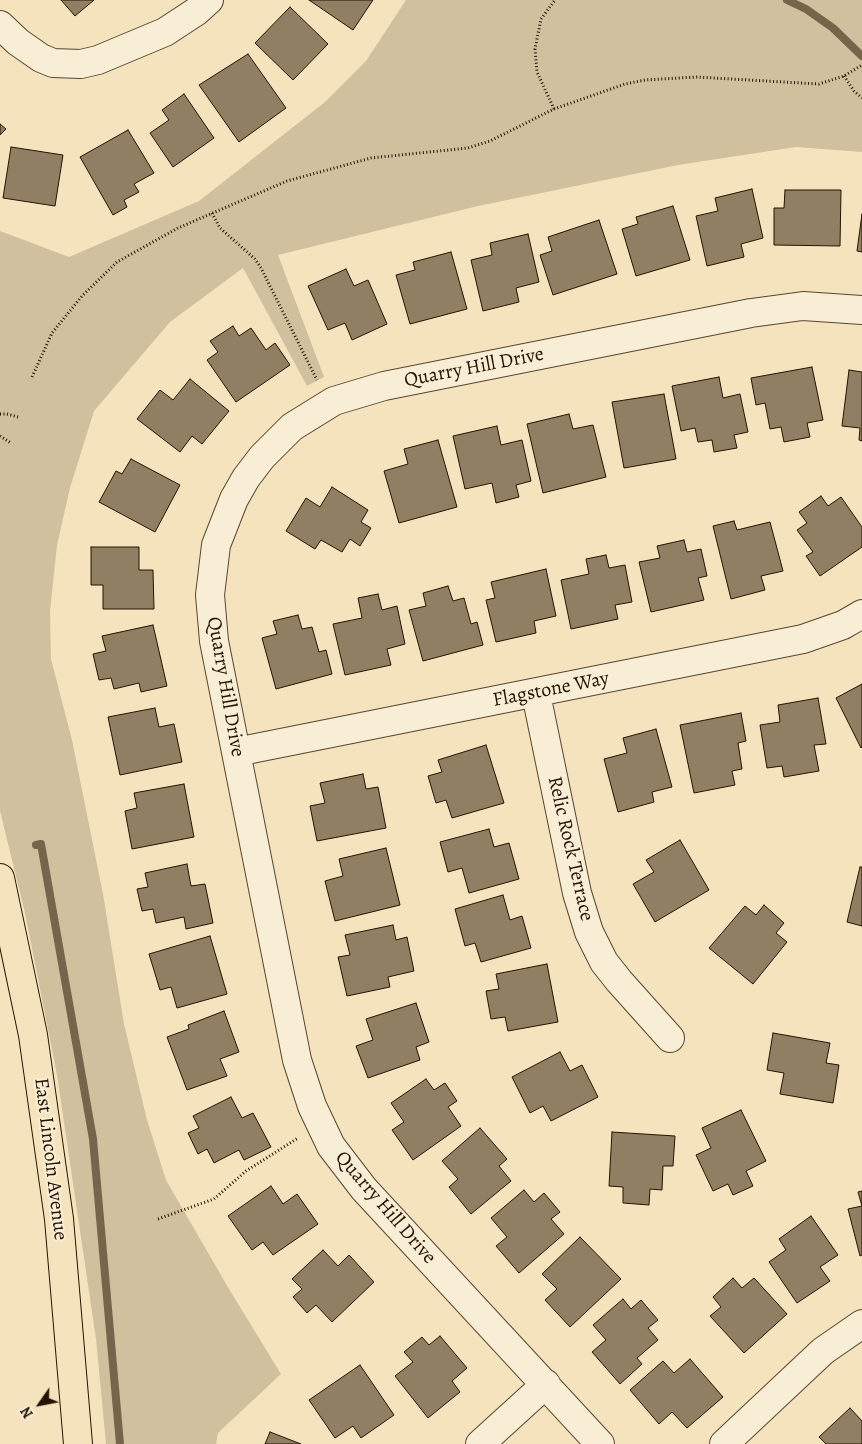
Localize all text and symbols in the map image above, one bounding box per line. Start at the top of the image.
street label: Quarry Hill Drive [402,343,546,393]
street label: Quarry Hill Drive [201,615,249,759]
street label: Flagstone Way [491,667,611,713]
street label: Relic Rock Terrace [542,774,598,924]
street label: East Lincoln Avenue [28,1076,72,1242]
street label: Quarry Hill Drive [329,1147,441,1269]
north arrow [15,1379,65,1429]
text: N [16,1403,38,1422]

